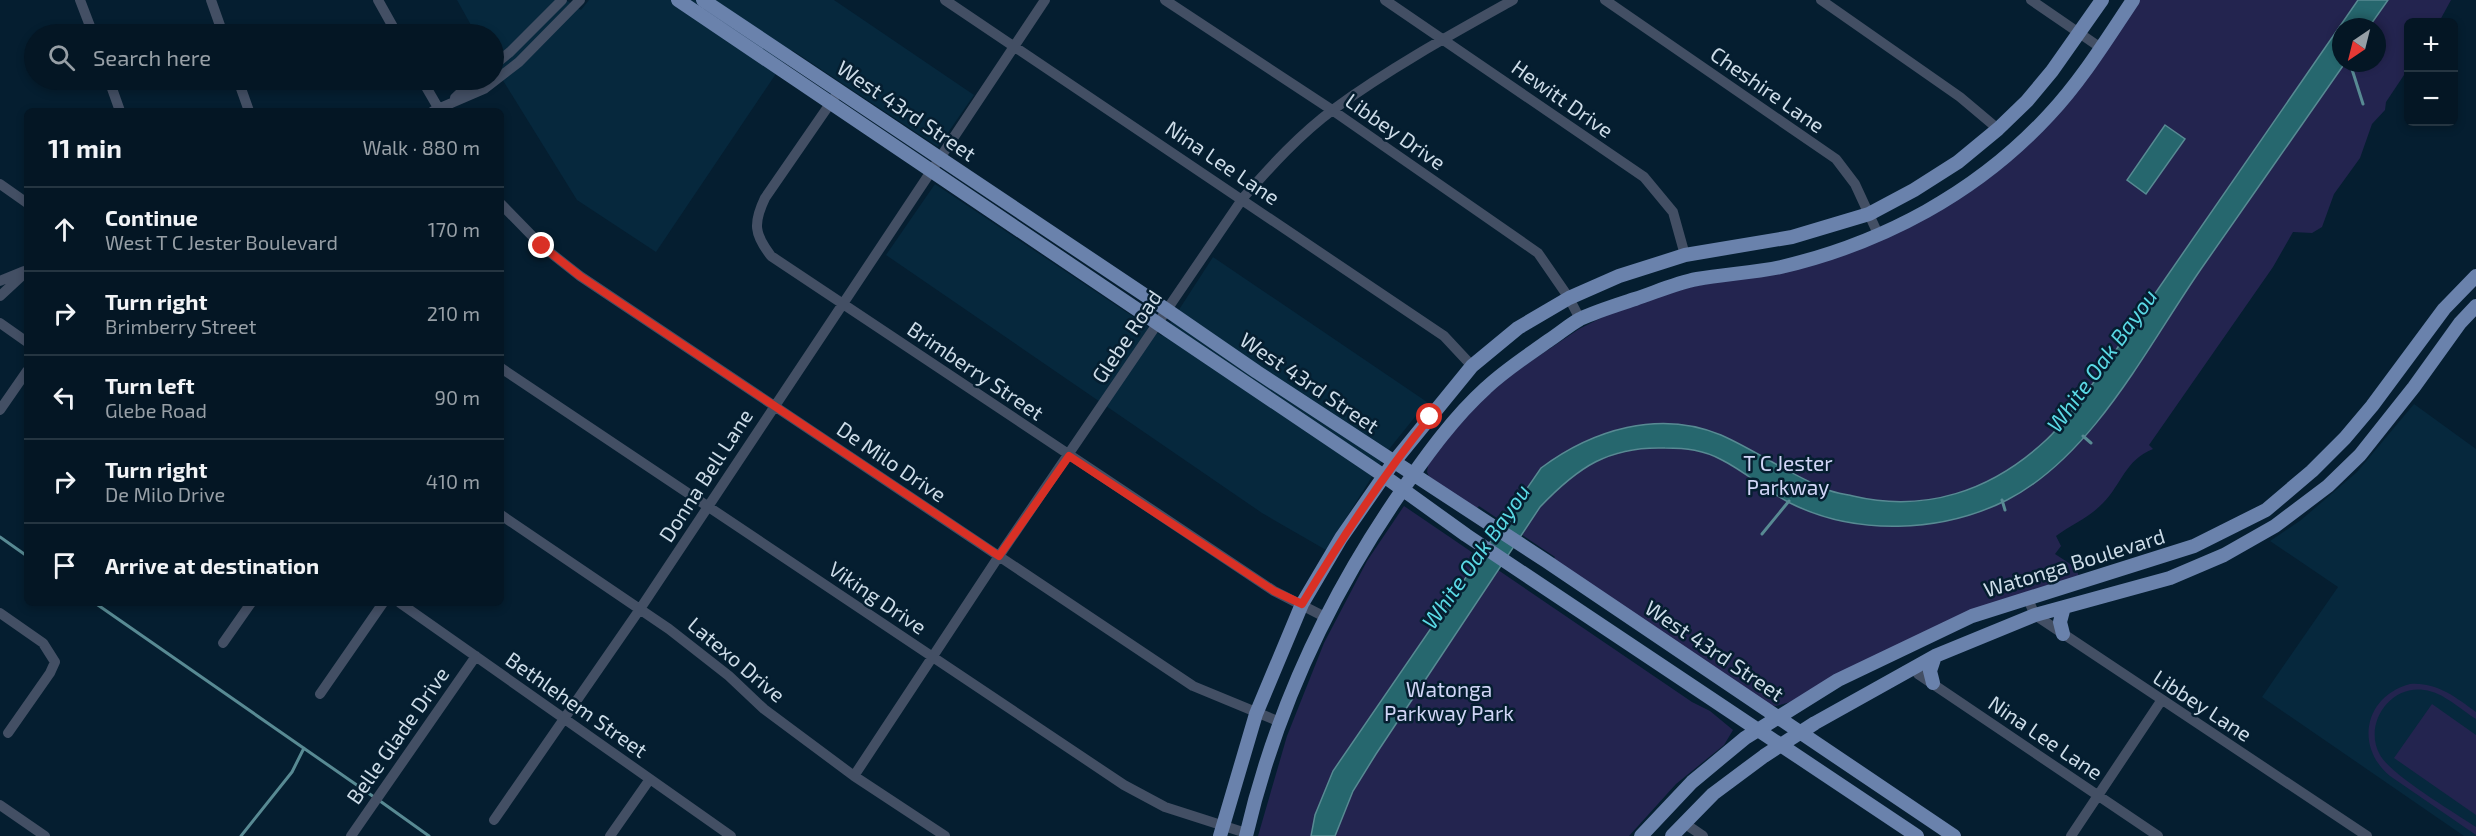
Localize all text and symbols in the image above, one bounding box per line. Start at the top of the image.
north arrow [2332,18,2386,72]
map controls [2404,18,2458,126]
button: + [2404,18,2458,72]
search box [24,24,504,90]
street label: Cheshire Lane [1706,40,1830,138]
icon: search [45,41,78,74]
text: Search here [93,44,211,70]
street label: West 43rd Street [833,54,981,166]
street label: Hewitt Drive [1507,54,1619,142]
button: − [2404,72,2458,126]
street label: Libbey Drive [1341,87,1451,175]
street label: Nina Lee Lane [1161,115,1285,209]
text: 11 min [48,132,122,163]
text: Walk · 880 m [362,135,480,159]
text: Continue [105,204,198,230]
icon: ahead [48,213,81,246]
text: 170 m [428,217,480,241]
text: West T C Jester Boulevard [105,230,338,254]
route end [528,232,554,258]
water label: White Oak Bayou [2040,283,2162,437]
street label: Glebe Road [1086,285,1166,387]
text: Turn right [105,288,207,314]
icon: right [48,297,81,330]
text: 210 m [427,301,480,325]
text: Brimberry Street [105,314,256,338]
street label: Brimberry Street [903,315,1049,425]
street label: West 43rd Street [1236,326,1384,438]
text: Turn left [105,372,194,398]
icon: left [48,381,81,414]
text: 90 m [435,385,480,409]
text: Glebe Road [105,398,207,422]
route start [1416,403,1442,429]
street label: Donna Bell Lane [653,404,757,546]
street label: De Milo Drive [833,415,951,507]
park label: T C Jester Parkway [1743,450,1833,499]
text: Turn right [105,456,207,482]
icon: right [48,465,81,498]
text: 410 m [426,469,480,493]
water label: White Oak Bayou [1415,479,1535,634]
text: De Milo Drive [105,482,225,506]
street label: Watonga Boulevard [1980,523,2168,601]
icon: arrive [48,549,81,582]
text: Arrive at destination [105,552,319,578]
street label: Viking Drive [824,555,932,639]
street label: West 43rd Street [1641,594,1789,706]
street label: Latexo Drive [683,611,791,707]
street label: Bethlehem Street [501,646,653,762]
street label: Belle Glade Drive [340,662,454,808]
street label: Libbey Lane [2149,664,2257,746]
park label: Watonga Parkway Park [1384,676,1514,725]
street label: Nina Lee Lane [1984,690,2108,784]

